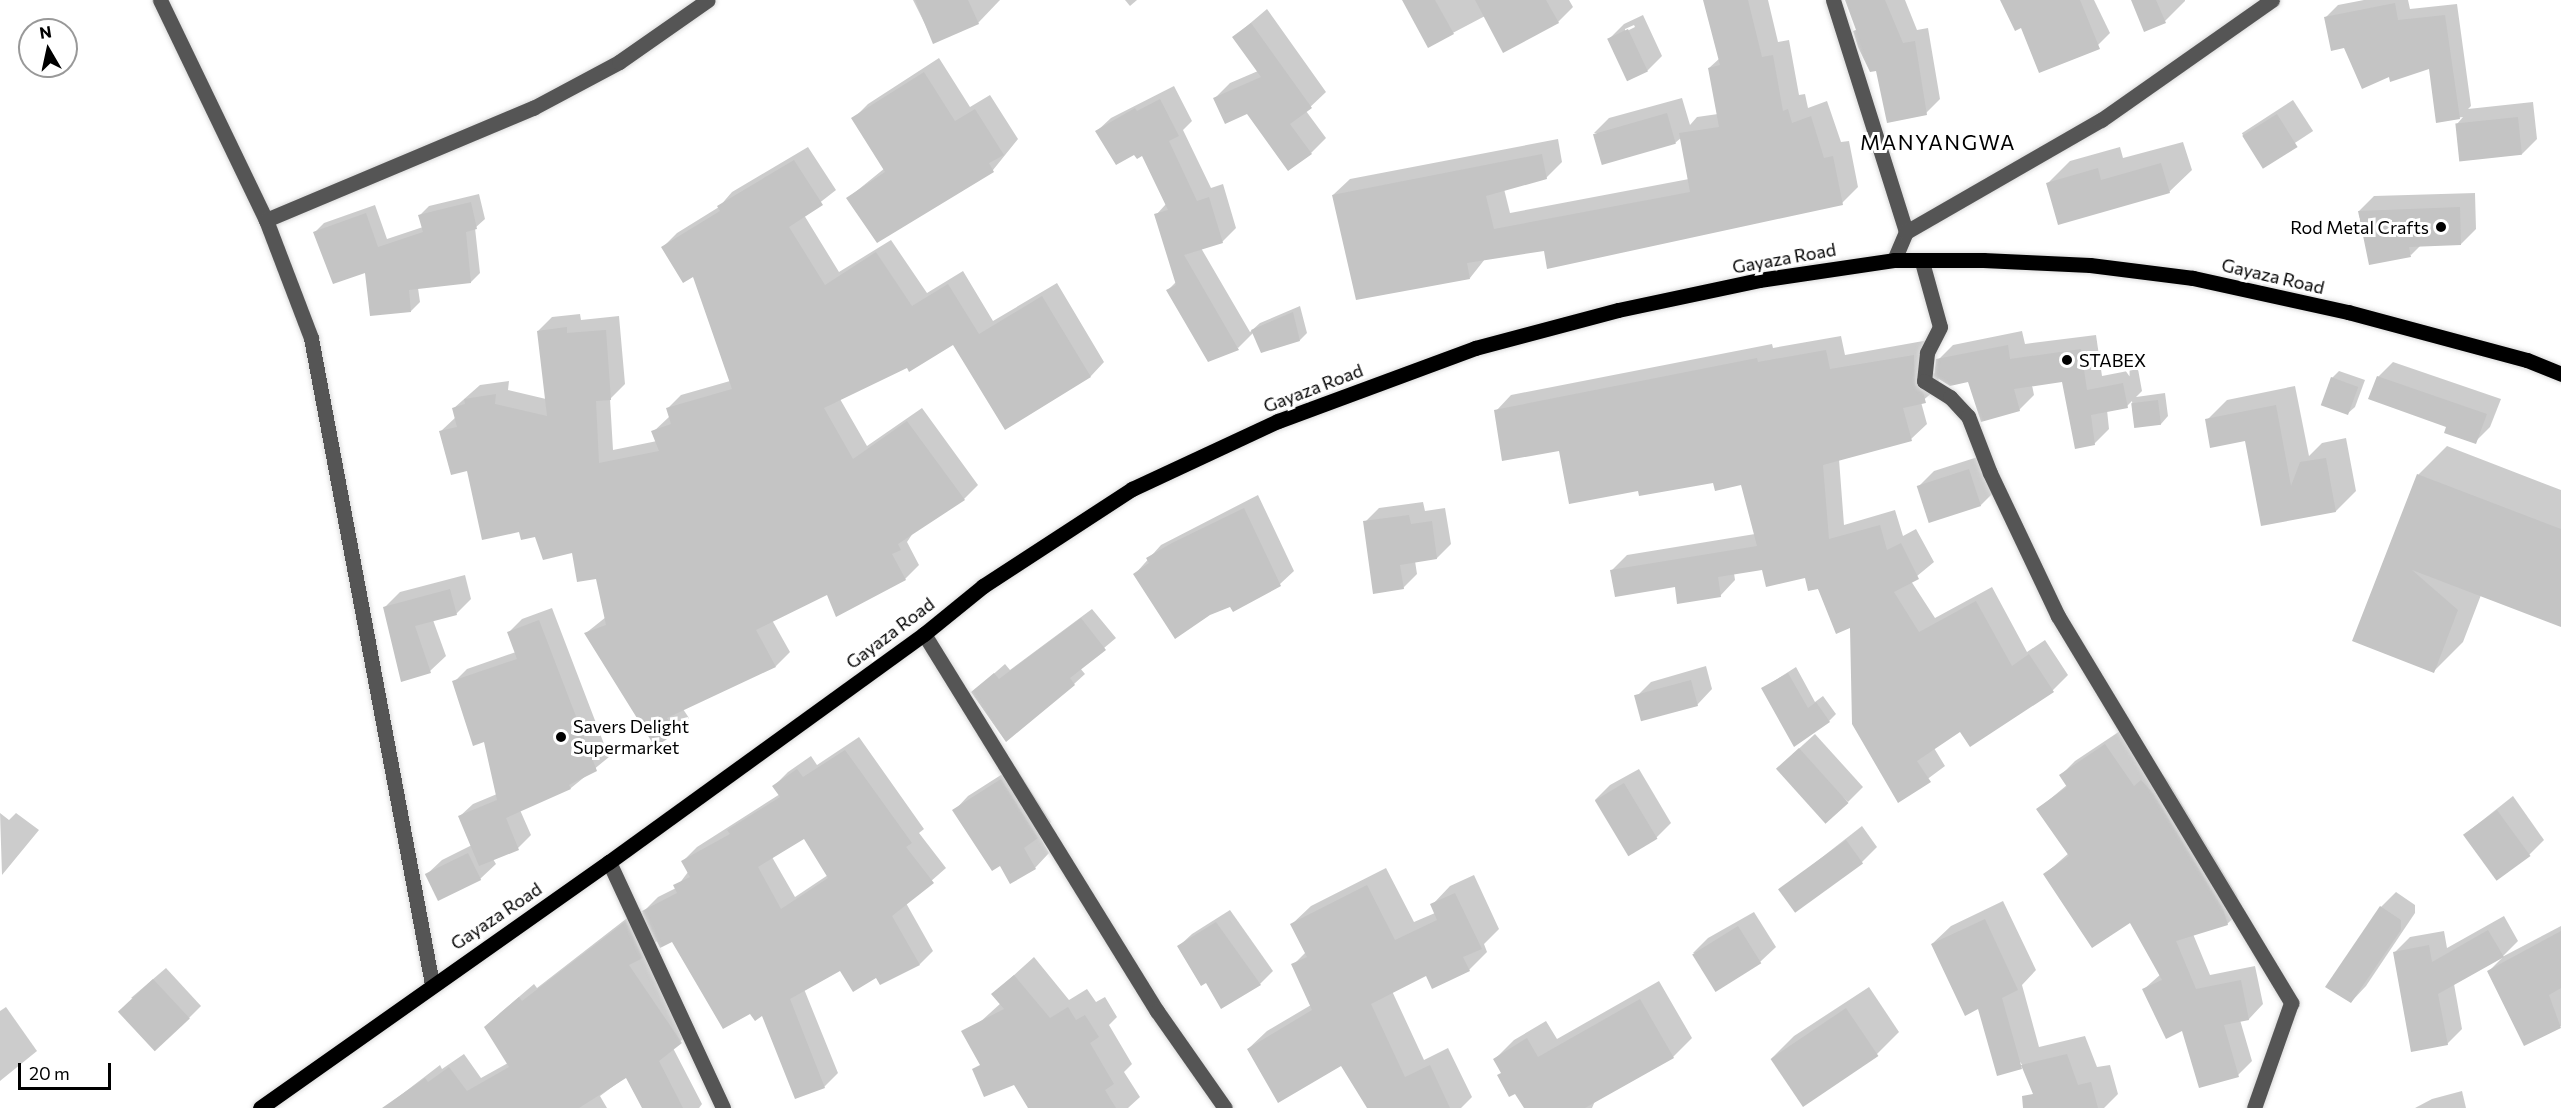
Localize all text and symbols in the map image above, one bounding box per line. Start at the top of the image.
north arrow [18,18,78,78]
text: N [38,21,53,42]
district label: MANYANGWA [1860,129,2016,155]
place label: Rod Metal Crafts [2290,216,2429,238]
marker: Rod Metal Crafts [2434,220,2448,234]
street label: Gayaza Road [1731,238,1837,278]
street label: Gayaza Road [2220,254,2326,298]
place label: STABEX [2079,349,2146,371]
marker: STABEX [2060,353,2074,367]
street label: Gayaza Road [1260,359,1366,417]
street label: Gayaza Road [842,593,938,673]
place label: Savers Delight Supermarket [573,716,689,758]
marker: Savers Delight Supermarket [554,730,568,744]
street label: Gayaza Road [447,878,545,954]
scale bar [21,1051,114,1089]
text: 20 m [29,1062,70,1084]

